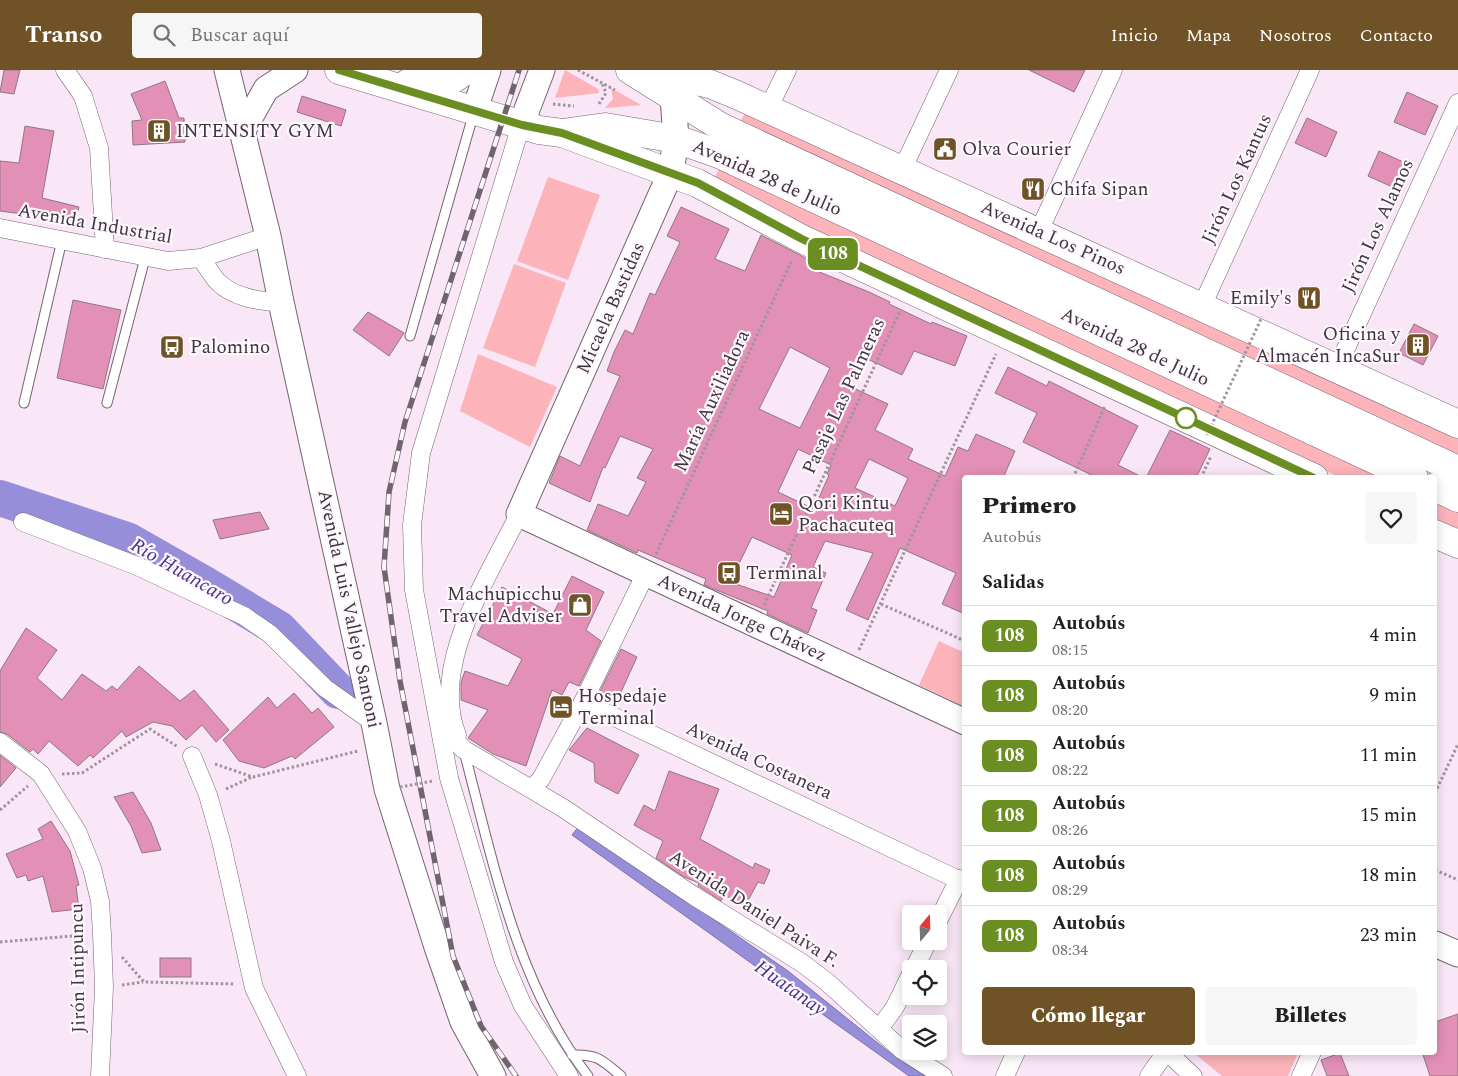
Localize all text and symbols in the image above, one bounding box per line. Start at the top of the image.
search box [132,13,482,58]
text: Transo [25,17,102,53]
icon: search [150,21,178,49]
text: Buscar aquí [190,21,289,50]
text: Inicio [1111,22,1158,49]
text: Mapa [1186,22,1231,49]
text: Nosotros [1259,22,1332,49]
text: Contacto [1360,22,1433,49]
street label: Jirón Los Kantus [1194,109,1280,249]
place label: INTENSITY GYM [176,117,334,146]
building icon: INTENSITY GYM [146,118,172,144]
street label: Avenida 28 de Julio [687,132,847,224]
place label: Olva Courier [962,135,1071,164]
public building icon: Olva Courier [932,136,958,162]
street label: Jirón Los Alamos [1334,154,1422,298]
place label: Chifa Sipan [1050,175,1149,204]
restaurant icon: Chifa Sipan [1020,176,1046,202]
street label: Avenida Los Pinos [976,193,1130,283]
street label: Avenida Industrial [15,196,175,252]
street label: Micaela Bastidas [569,237,653,379]
line badge: 108 [804,238,862,270]
text: 108 [818,240,848,267]
place label: Emily's [1230,284,1292,313]
restaurant icon: Emily's [1296,285,1322,311]
street label: Avenida 28 de Julio [1056,300,1214,394]
street label: Pasaje Las Palmeras [795,313,893,479]
place label: Oficina y Almacén IncaSur [1256,320,1401,371]
street label: María Auxiliadora [666,325,758,477]
building icon: Oficina y Almacén IncaSur [1405,332,1431,358]
place label: Palomino [190,333,270,362]
bus stop icon: Palomino [159,334,185,360]
unlabelled marker [1175,407,1197,429]
street label: Avenida Luis Vallejo Santoni [310,487,388,731]
text: Primero [982,488,1076,524]
place label: Qori Kintu Pachacuteq [798,489,895,540]
button: heart [1365,492,1417,544]
hotel icon: Qori Kintu Pachacuteq [768,501,794,527]
text: Autobús [982,525,1042,549]
water label: Río Huancaro [125,530,239,614]
place label: Terminal [746,559,823,588]
bus stop icon: Terminal [716,560,742,586]
street label: Avenida Jorge Chávez [653,566,831,670]
text: Salidas [982,568,1044,597]
place label: Machupicchu Travel Adviser [440,580,562,631]
shop icon: Machupicchu Travel Adviser [567,592,593,618]
text: Autobús [1052,609,1126,638]
text: 4 min [1369,621,1417,650]
text: 108 [994,622,1025,649]
text: 08:15 [1052,638,1088,662]
text: Autobús [1052,669,1126,698]
text: 9 min [1369,681,1417,710]
place label: Hospedaje Terminal [578,682,667,733]
text: 108 [994,682,1025,709]
hotel icon: Hospedaje Terminal [548,694,574,720]
text: 08:20 [1052,698,1088,722]
street label: Avenida Costanera [681,714,838,808]
text: Autobús [1052,729,1126,758]
text: 11 min [1360,741,1417,770]
text: 108 [994,742,1025,769]
text: 08:22 [1052,758,1088,782]
text: Autobús [1052,789,1126,818]
text: 15 min [1360,801,1417,830]
text: 108 [994,802,1025,829]
text: 08:26 [1052,818,1088,842]
street label: Avenida Daniel Paiva F. [663,843,845,975]
text: Autobús [1052,849,1126,878]
text: 18 min [1360,861,1417,890]
text: 108 [994,862,1025,889]
text: 08:29 [1052,878,1088,902]
street label: Jirón Intipuncu [62,902,94,1033]
north arrow [902,905,948,950]
map controls [902,905,947,1060]
text: Autobús [1052,909,1126,938]
text: 23 min [1360,921,1417,950]
text: 108 [994,922,1025,949]
text: 08:34 [1052,938,1088,962]
water label: Huatanay [748,952,832,1024]
button: locate [902,960,947,1005]
button: Cómo llegar [982,987,1195,1045]
button: Billetes [1205,987,1417,1045]
button: layers [902,1015,947,1060]

